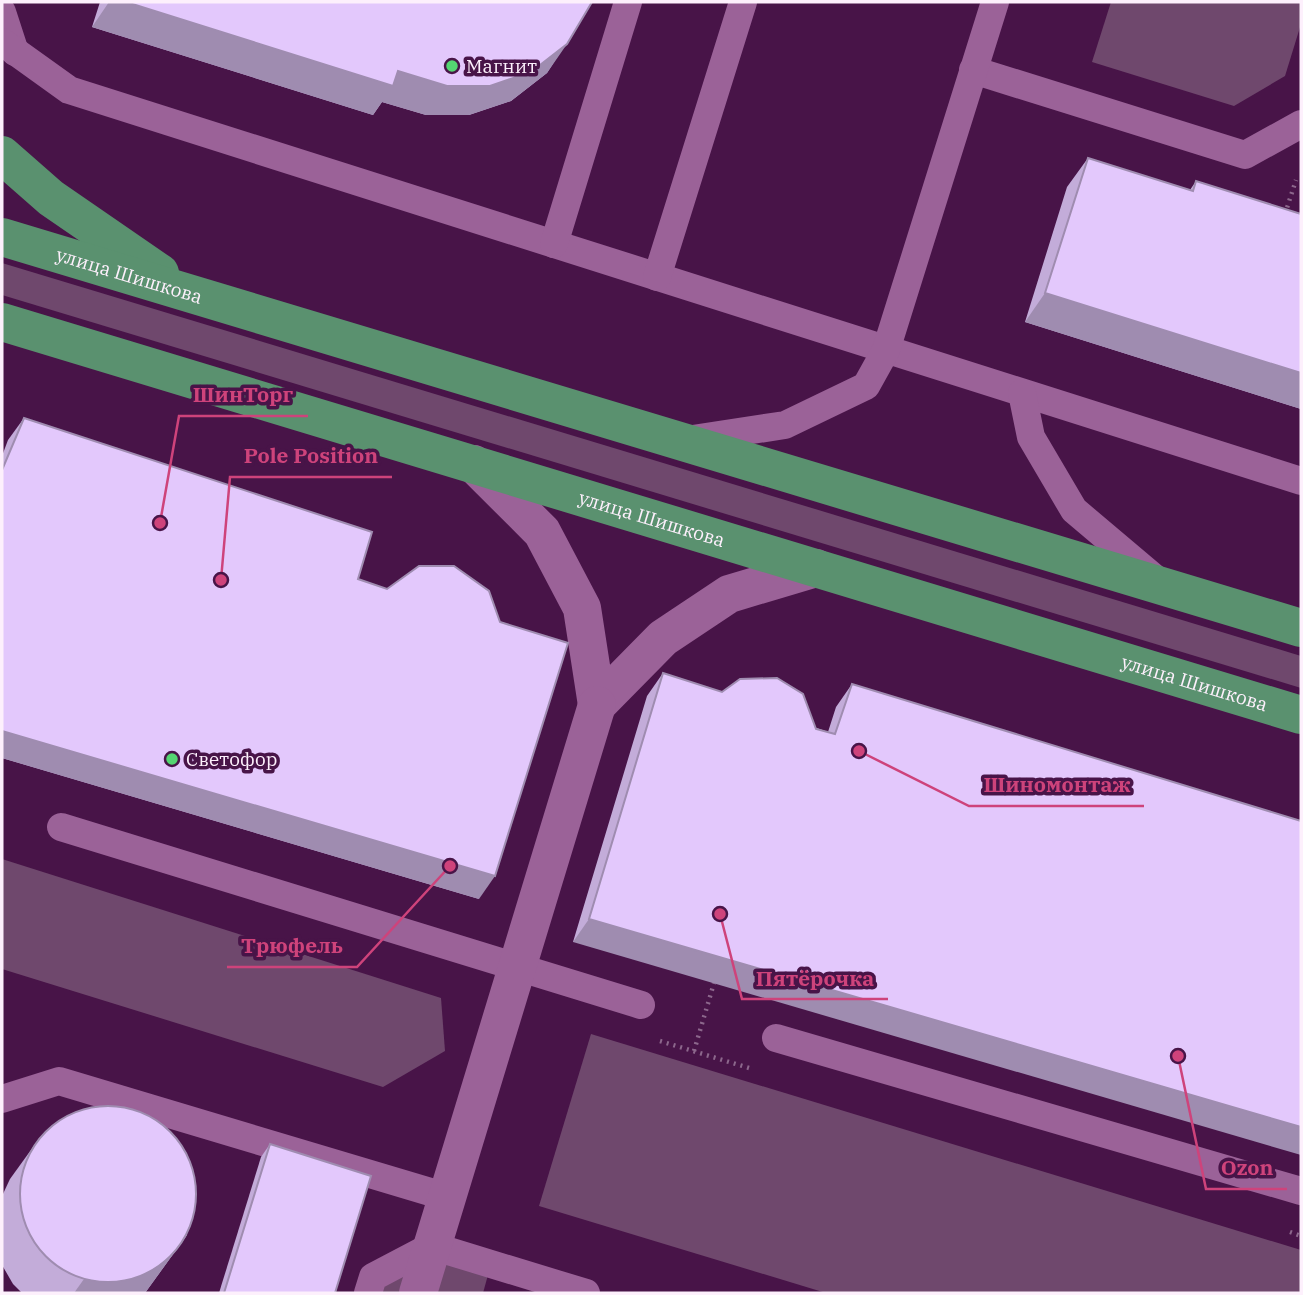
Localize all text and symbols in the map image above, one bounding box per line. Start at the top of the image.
place label: Магнит [466,54,537,78]
marker: Магнит [444,58,460,74]
street label: улица Шишкова [53,242,205,309]
callout: ШинТорг [179,374,308,416]
text: ШинТорг [193,380,293,408]
callout: Pole Position [230,435,392,477]
text: Pole Position [244,441,378,469]
street label: улица Шишкова [576,485,728,552]
street label: улица Шишкова [1119,649,1271,716]
place label: Светофор [186,747,277,771]
marker: Светофор [164,751,180,767]
callout: Шиномонтаж [969,764,1144,806]
text: Шиномонтаж [983,770,1131,798]
callout: Трюфель [227,925,357,967]
text: Трюфель [241,931,343,959]
callout: Пятёрочка [742,957,888,999]
text: Пятёрочка [756,964,874,992]
callout: Ozon [1206,1147,1287,1189]
text: Ozon [1221,1153,1273,1181]

